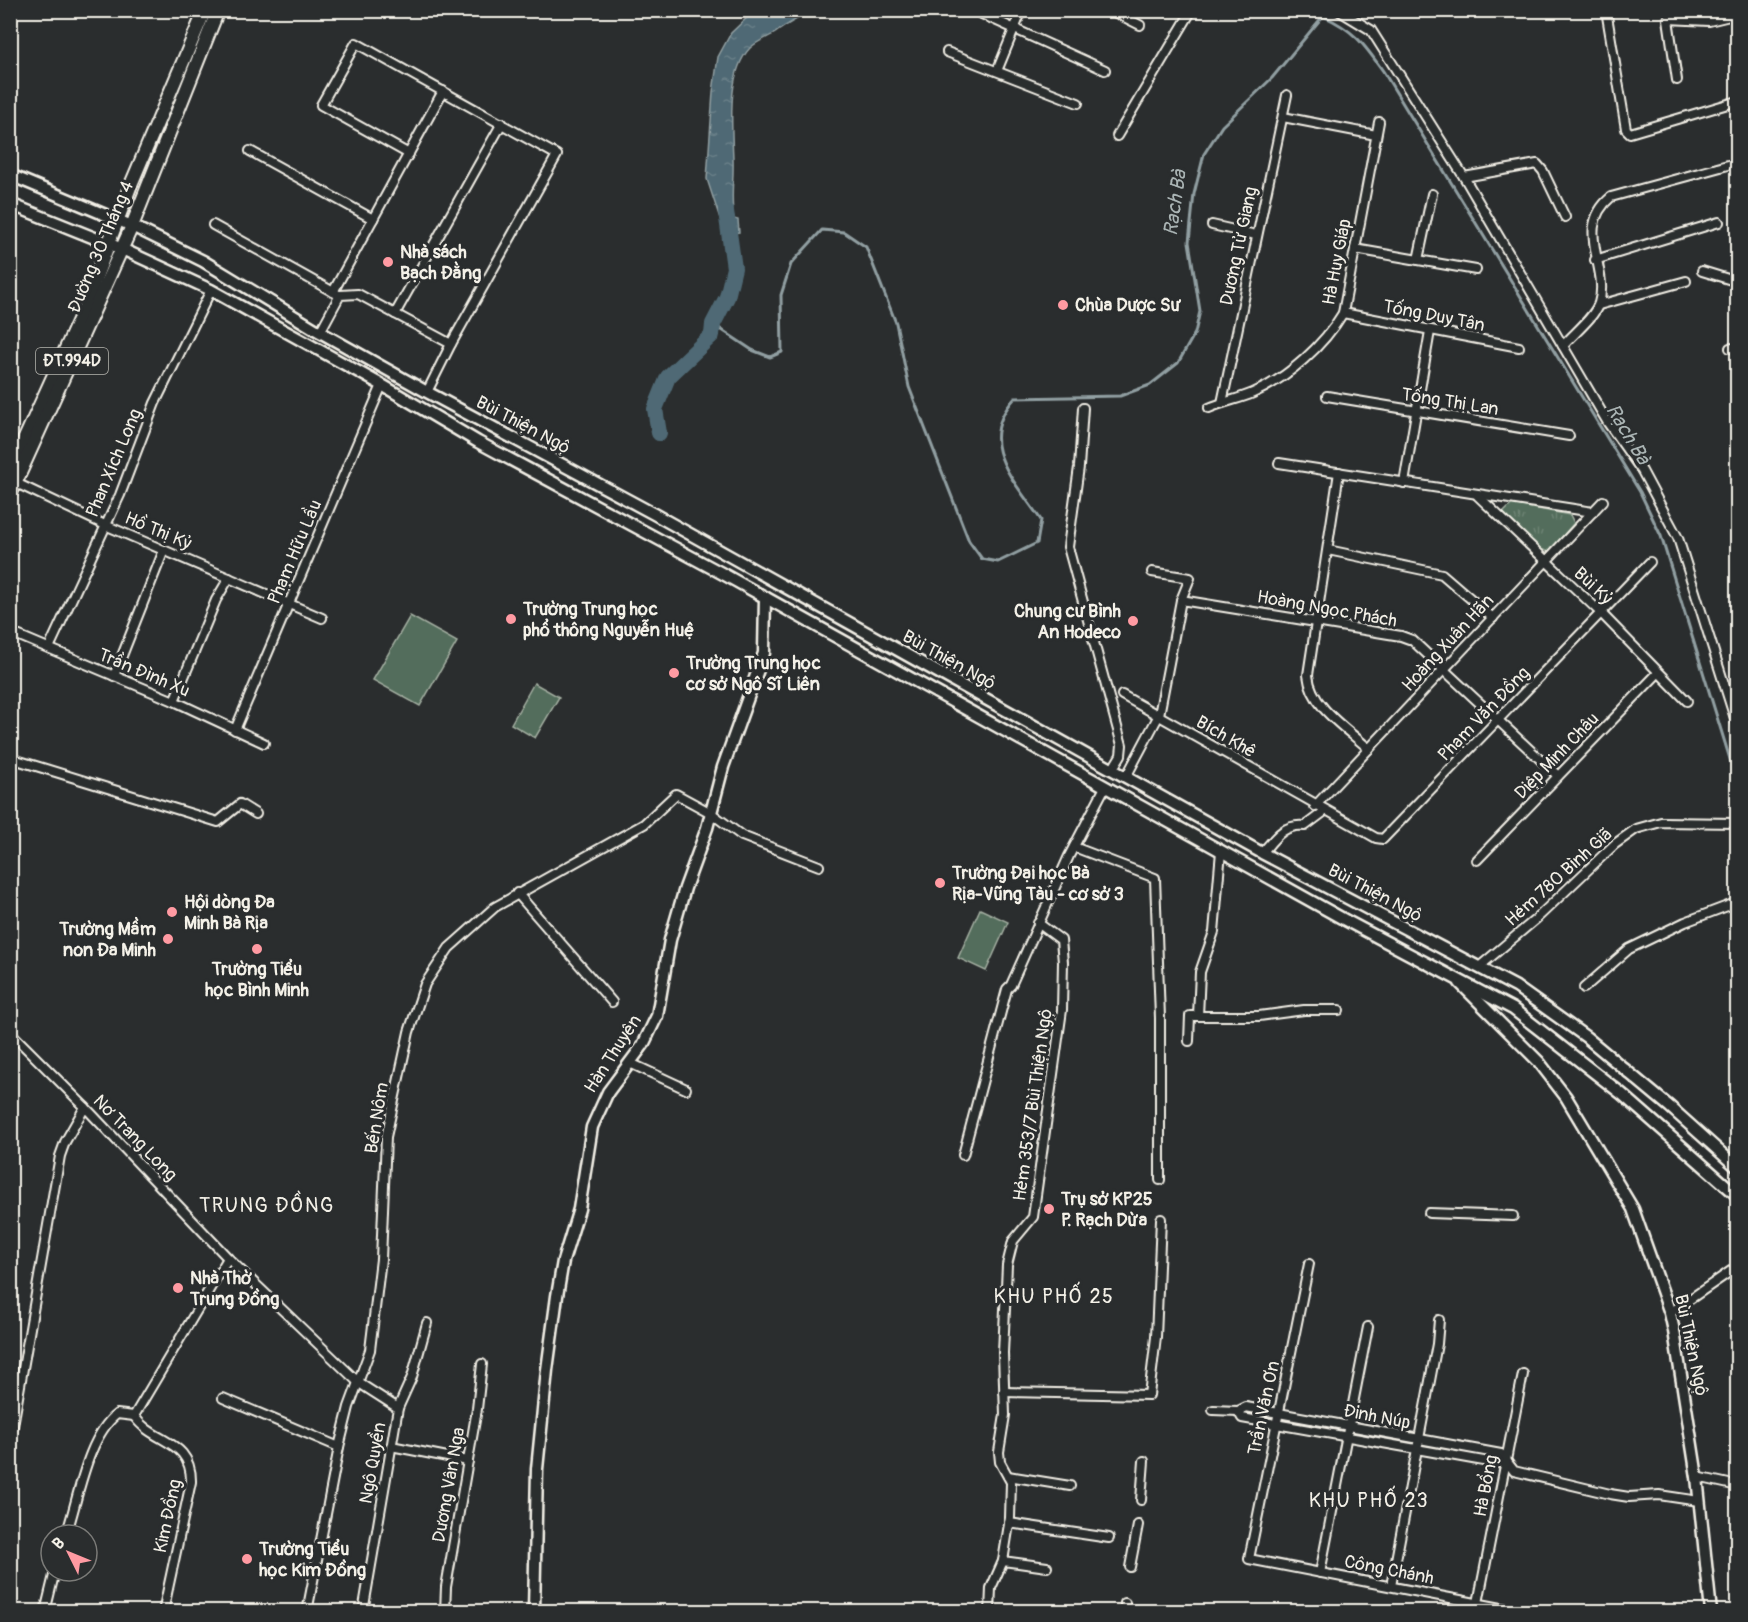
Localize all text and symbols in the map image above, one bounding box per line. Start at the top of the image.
water label: Rạch Bà [1158,167,1192,237]
street label: Đường 30 Tháng 4 [63,177,139,317]
street label: Dương Tử Giang [1215,185,1263,307]
street label: Hà Huy Giáp [1317,217,1357,307]
place label: Nhà sách Bạch Đằng [400,241,481,285]
marker: Nhà sách Bạch Đằng [381,255,395,269]
place label: Chùa Dược Sư [1075,294,1182,317]
street label: Tống Duy Tân [1381,295,1487,337]
marker: Chùa Dược Sư [1056,298,1070,312]
road number: ĐT.994D [36,348,108,374]
street label: Tống Thị Lan [1400,383,1500,421]
street label: Bùi Thiện Ngộ [472,391,574,459]
water label: Rạch Bà [1600,399,1657,470]
street label: Phan Xích Long [81,405,147,521]
street label: Phạm Hữu Lầu [262,496,327,608]
street label: Hồ Thị Kỷ [121,507,195,555]
street label: Bùi Kỷ [1569,562,1618,610]
street label: Hoàng Ngọc Phách [1255,585,1399,633]
street label: Hoàng Xuân Hãn [1397,589,1499,697]
place label: Trường Trung học phổ thông Nguyễn Huệ [522,598,694,642]
place label: Chung cư Bình An Hodeco [1014,600,1122,644]
marker: Trường Trung học phổ thông Nguyễn Huệ [504,612,518,626]
marker: Chung cư Bình An Hodeco [1126,614,1140,628]
street label: Bùi Thiện Ngộ [898,625,1000,695]
street label: Trần Đình Xu [95,642,194,703]
place label: Trường Trung học cơ sở Ngô Sĩ Liên [685,652,821,696]
street label: Phạm Văn Đồng [1433,662,1535,766]
marker: Trường Trung học cơ sở Ngô Sĩ Liên [667,666,681,680]
street label: Diệp Minh Châu [1510,708,1604,804]
street label: Bích Khê [1192,711,1260,763]
street label: Hẻm 780 Bình Giã [1500,823,1618,931]
street label: Bùi Thiện Ngộ [1324,859,1426,927]
place label: Trường Đại học Bà Rịa-Vũng Tàu - cơ sở 3 [951,862,1124,906]
marker: Trường Đại học Bà Rịa-Vũng Tàu - cơ sở 3 [933,876,947,890]
place label: Hội dòng Đa Minh Bà Rịa [184,891,275,935]
marker: Hội dòng Đa Minh Bà Rịa [165,905,179,919]
place label: Trường Mầm non Đa Minh [58,916,157,962]
marker: Trường Mầm non Đa Minh [161,932,175,946]
marker: Trường Tiểu học Bình Minh [250,942,264,956]
place label: Trường Tiểu học Bình Minh [205,958,309,1002]
street label: Hẻm 353/7 Bùi Thiện Ngộ [1008,1007,1058,1203]
street label: Hàn Thuyên [579,1011,647,1097]
street label: Bến Nôm [360,1081,394,1155]
street label: Nơ Trang Long [88,1090,182,1186]
place label: Trụ sở KP25 P. Rạch Dừa [1060,1188,1153,1232]
district label: TRUNG ĐỒNG [199,1190,335,1218]
marker: Trụ sở KP25 P. Rạch Dừa [1042,1202,1056,1216]
place label: Nhà Thờ Trung Đồng [189,1267,279,1311]
marker: Nhà Thờ Trung Đồng [171,1281,185,1295]
district label: KHU PHỐ 25 [994,1281,1114,1309]
street label: Bùi Thiện Ngộ [1669,1292,1713,1398]
street label: Trần Văn Ơn [1242,1359,1285,1457]
street label: Đinh Núp [1342,1399,1412,1435]
street label: Ngô Quyền [355,1420,391,1506]
street label: Dương Vân Nga [428,1426,470,1544]
street label: Hà Bổng [1468,1453,1503,1519]
street label: Kim Đồng [149,1477,187,1555]
district label: KHU PHỐ 23 [1309,1485,1429,1513]
north arrow [39,1523,99,1583]
text: B [48,1533,69,1554]
place label: Trường Tiểu học Kim Đồng [258,1538,366,1582]
street label: Công Chánh [1342,1550,1436,1590]
marker: Trường Tiểu học Kim Đồng [240,1552,254,1566]

